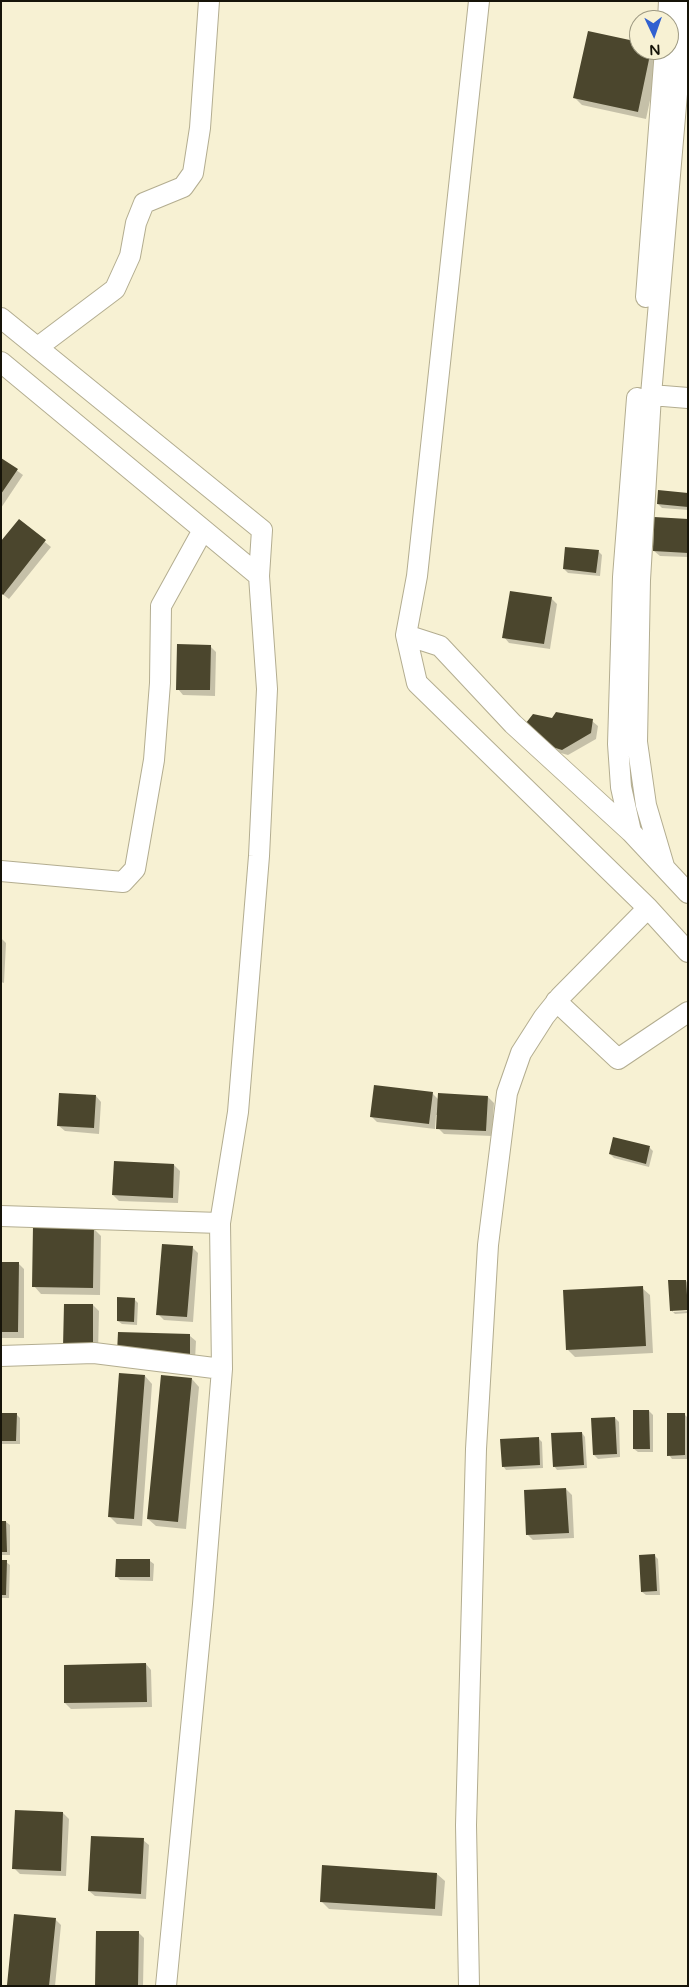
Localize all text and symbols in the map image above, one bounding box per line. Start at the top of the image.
north arrow [629,10,679,60]
text: N [649,41,661,58]

